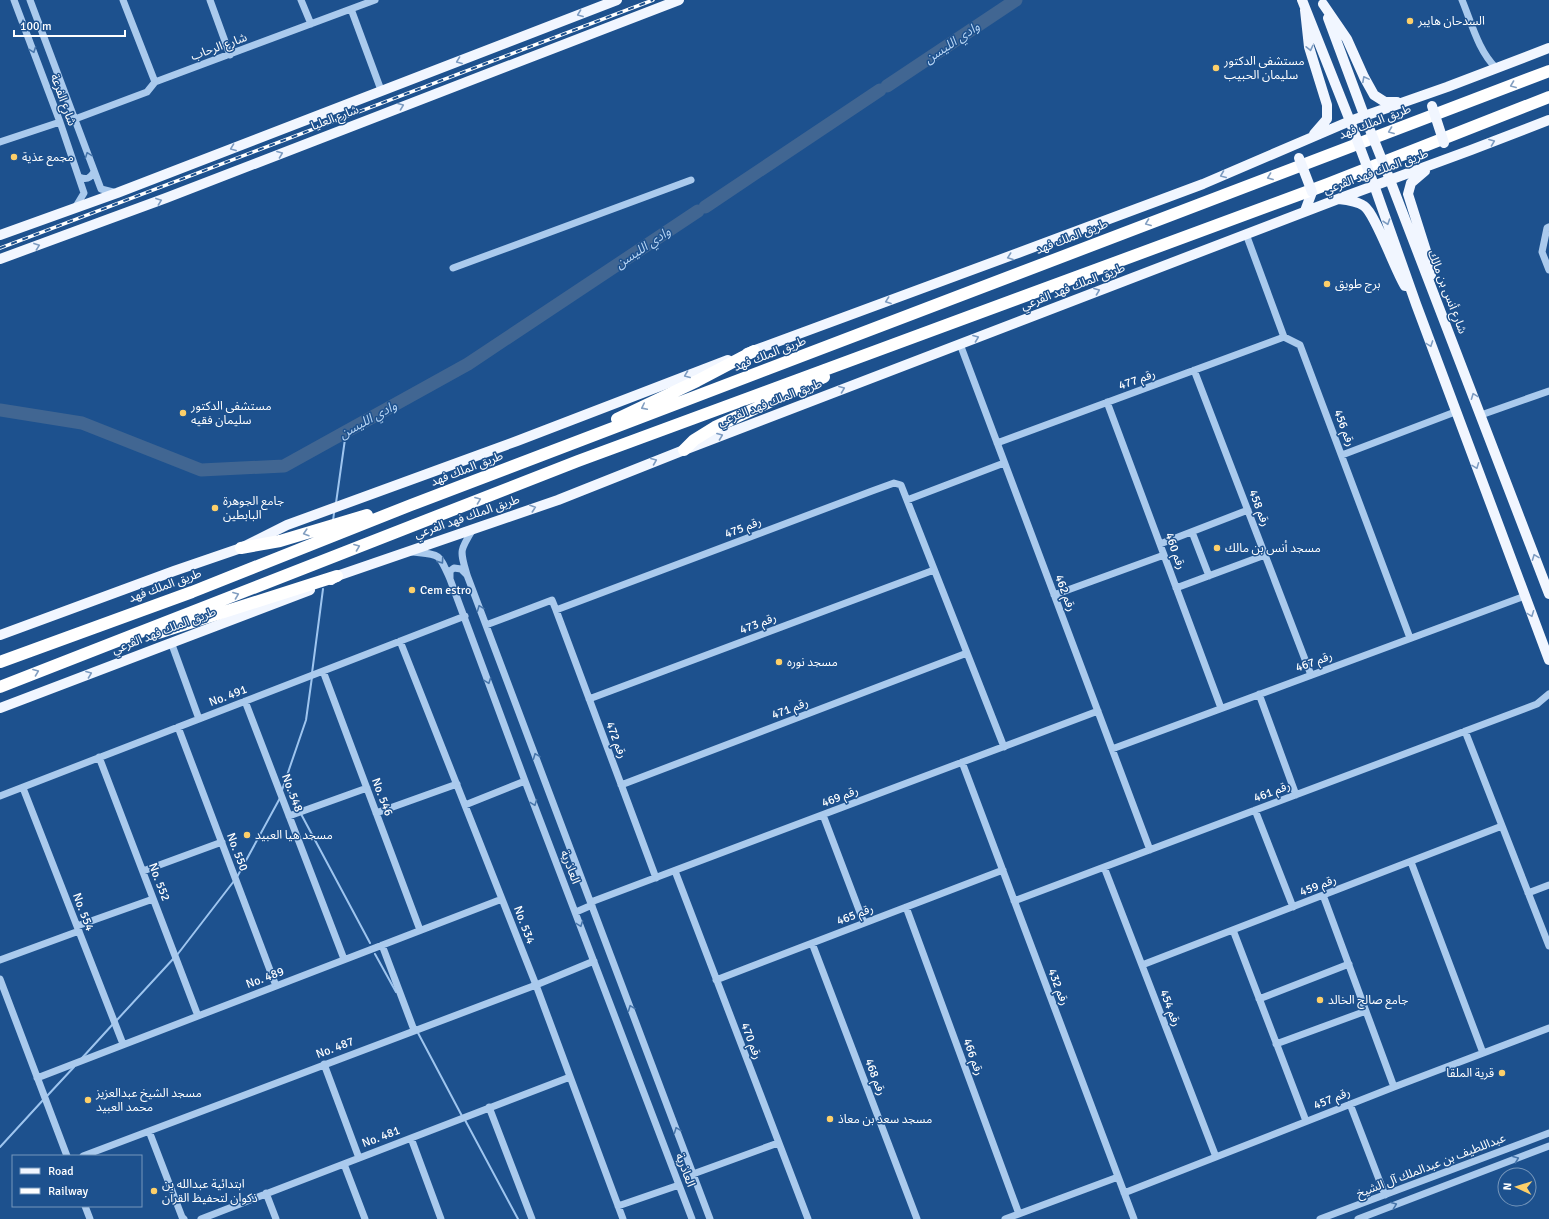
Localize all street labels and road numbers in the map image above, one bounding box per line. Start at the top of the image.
street label: شارع الرحاب [189,30,250,65]
street label: شارع الفرعة [46,72,79,128]
street label: طريق الملك فهد [1337,101,1413,143]
street label: شارع العليا [309,102,361,135]
street label: طريق الملك فهد الفرعي [1322,146,1431,200]
street label: طريق الملك فهد [1034,216,1110,258]
street label: شارع أنس بن مالك [1423,248,1470,336]
street label: طريق الملك فهد الفرعي [1019,260,1128,315]
street label: طريق الملك فهد [732,333,808,375]
street label: رقم 477 [1116,366,1158,395]
street label: طريق الملك فهد الفرعي [716,376,825,431]
street label: رقم 456 [1329,407,1358,449]
street label: طريق الملك فهد [429,448,505,490]
street label: رقم 458 [1244,487,1273,529]
street label: طريق الملك فهد الفرعي [412,492,522,544]
street label: رقم 475 [722,514,764,543]
street label: رقم 460 [1160,530,1189,572]
street label: طريق الملك فهد [126,566,204,606]
street label: رقم 462 [1050,572,1079,614]
street label: طريق الملك فهد الفرعي [110,604,219,659]
street label: رقم 473 [737,610,779,639]
street label: رقم 467 [1293,648,1335,677]
street label: No. 491 [207,682,249,710]
street label: رقم 471 [769,695,811,724]
street label: رقم 472 [601,719,630,761]
street label: No. 548 [278,772,306,814]
street label: No. 546 [368,776,396,818]
street label: رقم 461 [1251,778,1293,807]
street label: رقم 469 [819,783,861,812]
street label: No. 550 [223,831,251,873]
street label: العاذرية [557,848,583,886]
street label: No. 552 [145,861,173,903]
street label: رقم 459 [1297,872,1339,901]
street label: No. 554 [69,891,97,934]
street label: رقم 465 [834,901,876,930]
street label: No. 534 [510,904,538,947]
street label: No. 489 [244,964,286,992]
street label: رقم 432 [1043,966,1072,1008]
street label: رقم 454 [1155,987,1184,1029]
street label: رقم 470 [736,1020,765,1062]
street label: No. 487 [314,1034,356,1062]
street label: رقم 466 [958,1036,987,1078]
street label: رقم 468 [860,1056,889,1098]
street label: رقم 457 [1311,1085,1353,1114]
street label: No. 481 [360,1123,402,1151]
street label: عبداللطيف بن عبدالملك آل الشيخ [1354,1131,1508,1202]
street label: العاذرية [672,1151,698,1189]

